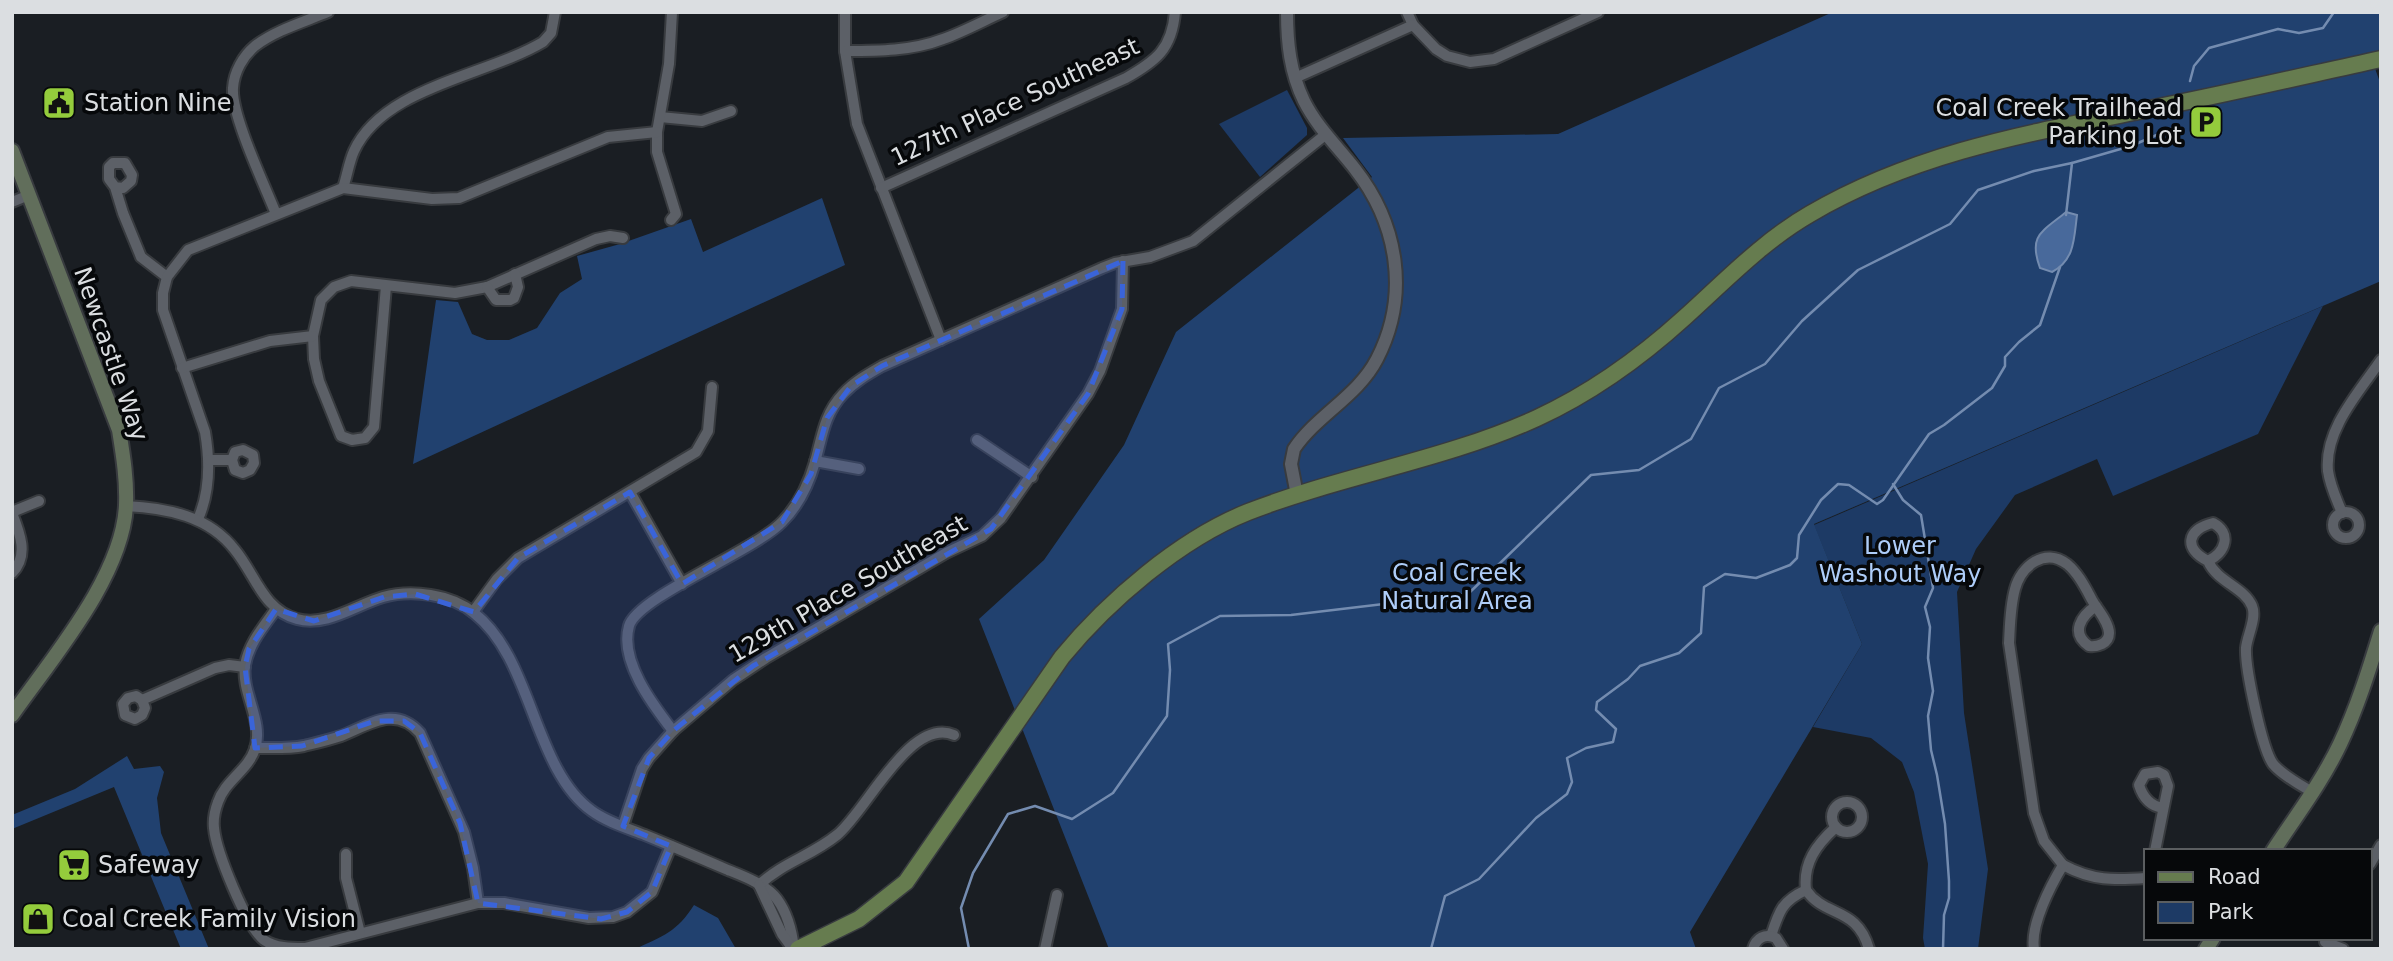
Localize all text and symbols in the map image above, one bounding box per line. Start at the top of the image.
street label: 127th Place Southeast [886,32,1144,172]
public building icon: Station Nine [40,84,78,122]
place label: Station Nine [84,89,232,117]
place label: Coal Creek Trailhead Parking Lot [1935,94,2182,150]
parking icon: Coal Creek Trailhead Parking Lot [2187,103,2225,141]
street label: Newcastle Way [68,263,154,445]
street label: 129th Place Southeast [724,509,972,669]
park label: Lower Washout Way [1819,532,1981,588]
park label: Coal Creek Natural Area [1381,559,1533,615]
supermarket icon: Safeway [55,846,93,884]
legend [2144,849,2372,940]
place label: Safeway [98,851,200,879]
text: Road [2208,865,2261,889]
shop icon: Coal Creek Family Vision [19,900,57,938]
text: Park [2208,900,2254,924]
place label: Coal Creek Family Vision [62,905,356,933]

